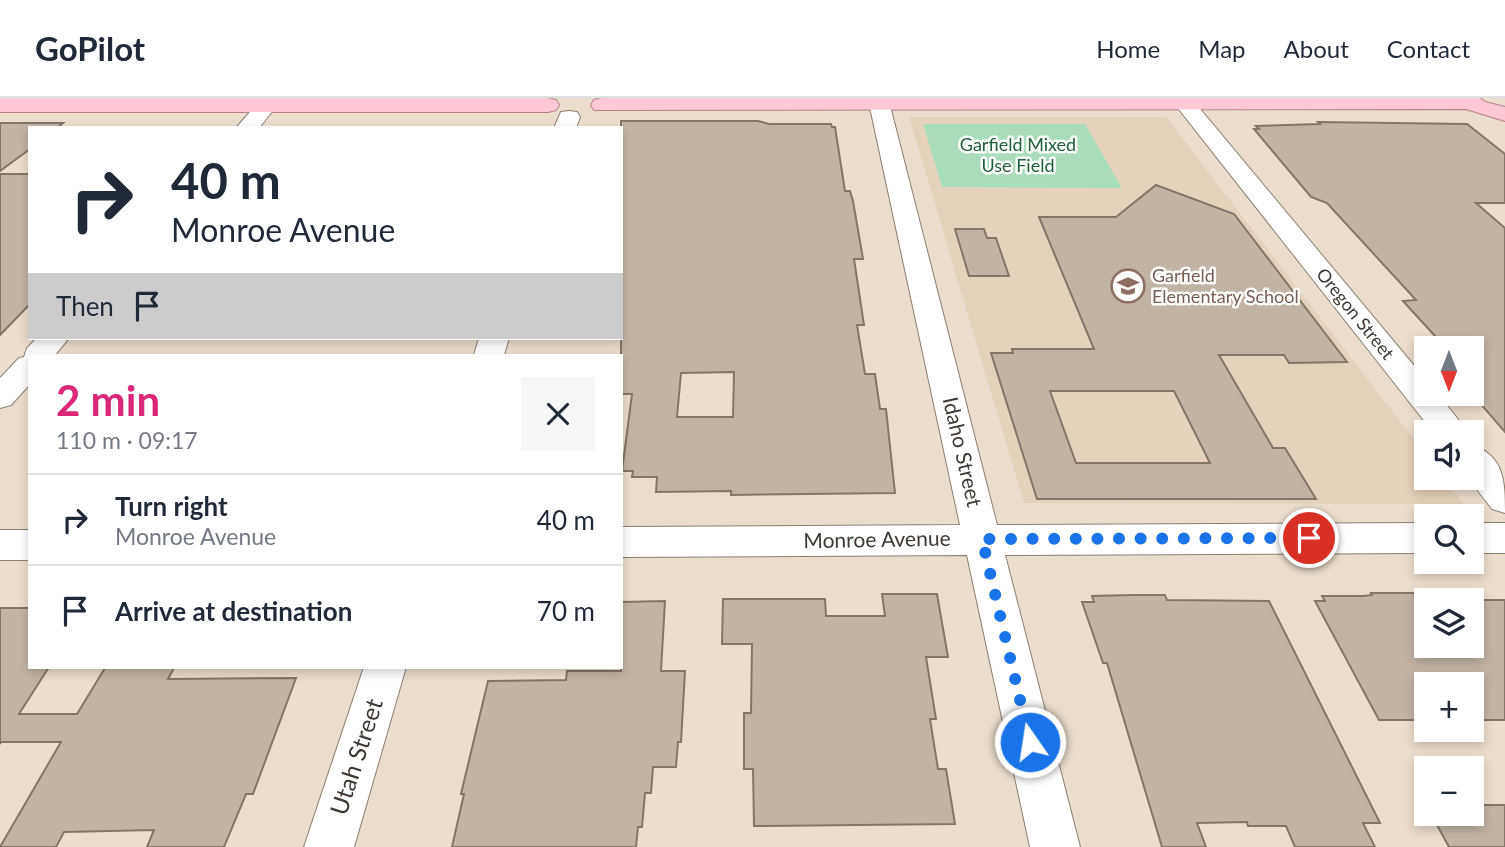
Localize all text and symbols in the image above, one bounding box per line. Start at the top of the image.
text: GoPilot [35,28,145,68]
text: Home [1096,34,1160,63]
text: Map [1198,34,1246,63]
text: About [1284,34,1349,63]
text: Contact [1387,34,1470,63]
park label: Garfield Mixed Use Field [960,133,1076,176]
text: 40 m [171,151,281,209]
icon: right [56,154,147,245]
text: Monroe Avenue [171,210,395,249]
street label: Oregon Street [1312,263,1400,364]
place label: Garfield Elementary School [1152,264,1299,307]
school or university icon: Garfield Elementary School [1109,267,1147,305]
icon: arrive [128,287,166,325]
text: Then [56,290,114,322]
north arrow [1414,336,1484,406]
map controls [1414,336,1484,826]
text: 2 min [56,375,160,425]
button: close [521,377,595,451]
street label: Idaho Street [939,394,988,510]
button: sound [1414,420,1484,490]
text: 110 m · 09:17 [56,426,198,454]
text: Turn right [115,490,228,522]
icon: right [56,501,94,539]
text: 40 m [537,504,595,536]
button: search [1414,504,1484,574]
pin [1279,508,1339,568]
icon: arrive [1290,519,1328,557]
text: Monroe Avenue [115,522,276,550]
street label: Monroe Avenue [803,525,951,552]
button: layers [1414,588,1484,658]
icon: arrive [56,592,94,630]
text: Arrive at destination [115,595,352,627]
text: 70 m [537,595,595,627]
button: + [1414,672,1484,742]
street label: Utah Street [323,694,388,818]
position arrow [993,705,1067,779]
button: − [1414,756,1484,826]

